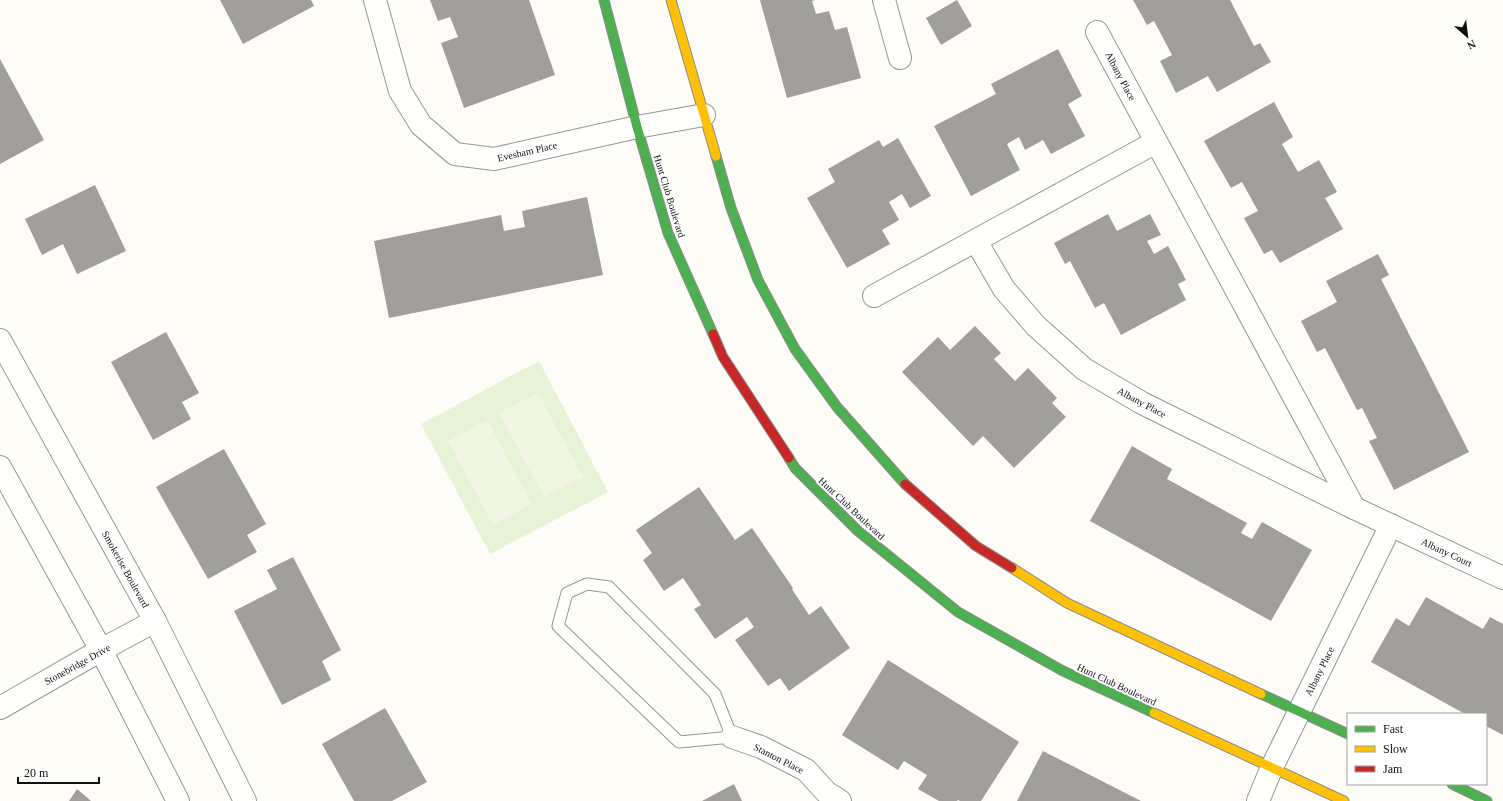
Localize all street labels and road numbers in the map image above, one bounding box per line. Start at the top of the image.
street label: Albany Place [1103,50,1138,103]
street label: Evesham Place [496,139,559,164]
street label: Hunt Club Boulevard [652,153,687,239]
street label: Albany Place [1116,385,1169,420]
street label: Hunt Club Boulevard [816,475,887,542]
street label: Smokerise Boulevard [100,529,151,610]
street label: Albany Court [1420,536,1474,569]
street label: Stonebridge Drive [42,642,113,687]
street label: Albany Place [1303,644,1336,698]
street label: Hunt Club Boulevard [1075,661,1158,708]
street label: Stanton Place [752,741,806,776]

